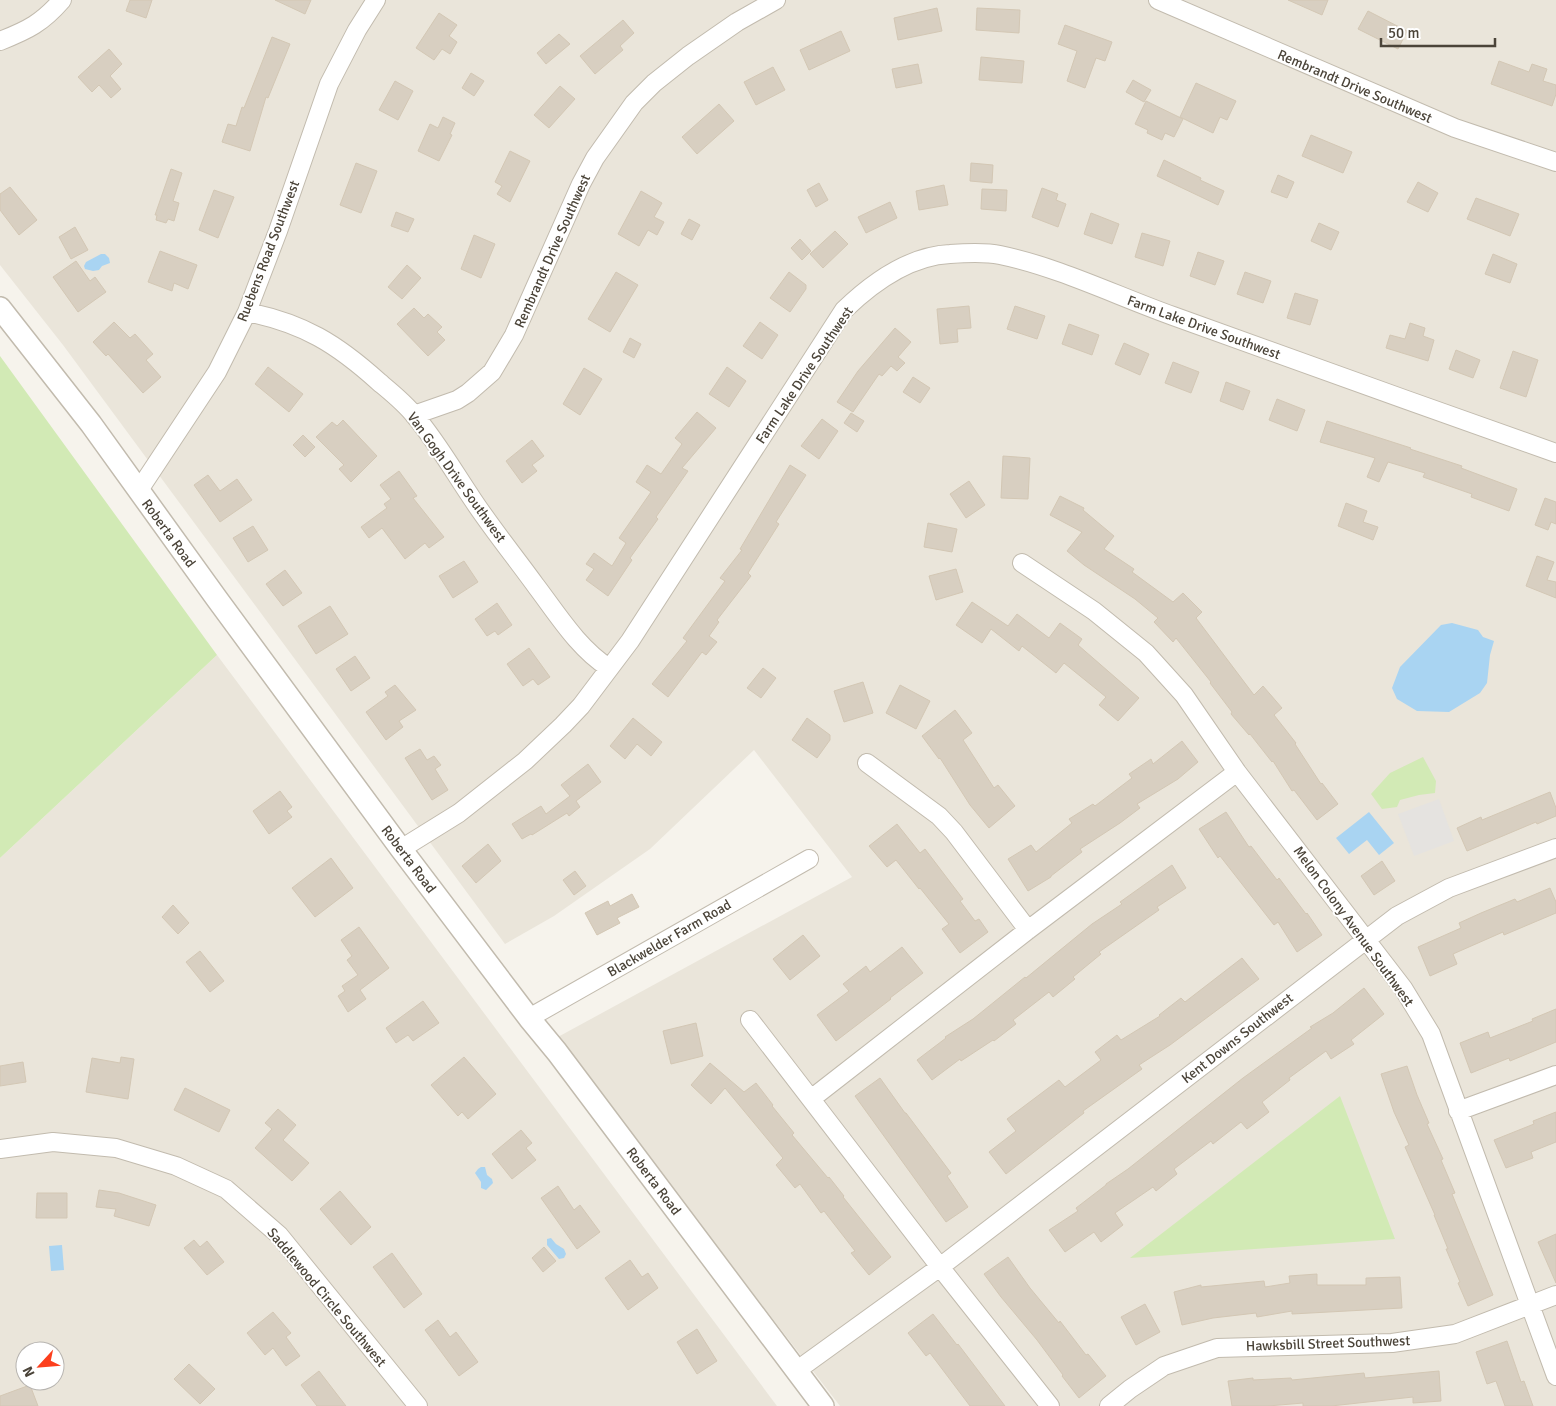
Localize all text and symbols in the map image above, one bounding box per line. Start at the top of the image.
scale bar [1381,15,1495,47]
text: 50 m [1388,24,1419,42]
street label: Rembrandt Drive Southwest [1275,46,1435,127]
street label: Rembrandt Drive Southwest [511,172,594,331]
street label: Ruebens Road Southwest [234,178,303,324]
street label: Farm Lake Drive Southwest [1125,292,1283,363]
street label: Farm Lake Drive Southwest [752,303,857,447]
street label: Van Gogh Drive Southwest [404,409,510,546]
street label: Roberta Road [138,496,199,571]
street label: Roberta Road [378,822,440,897]
street label: Melon Colony Avenue Southwest [1290,843,1418,1010]
street label: Blackwelder Farm Road [604,896,734,981]
street label: Kent Downs Southwest [1178,989,1297,1087]
street label: Roberta Road [623,1144,685,1219]
street label: Saddlewood Circle Southwest [263,1224,390,1370]
street label: Hawksbill Street Southwest [1246,1332,1411,1355]
north arrow [15,1341,65,1391]
text: N [19,1363,39,1380]

